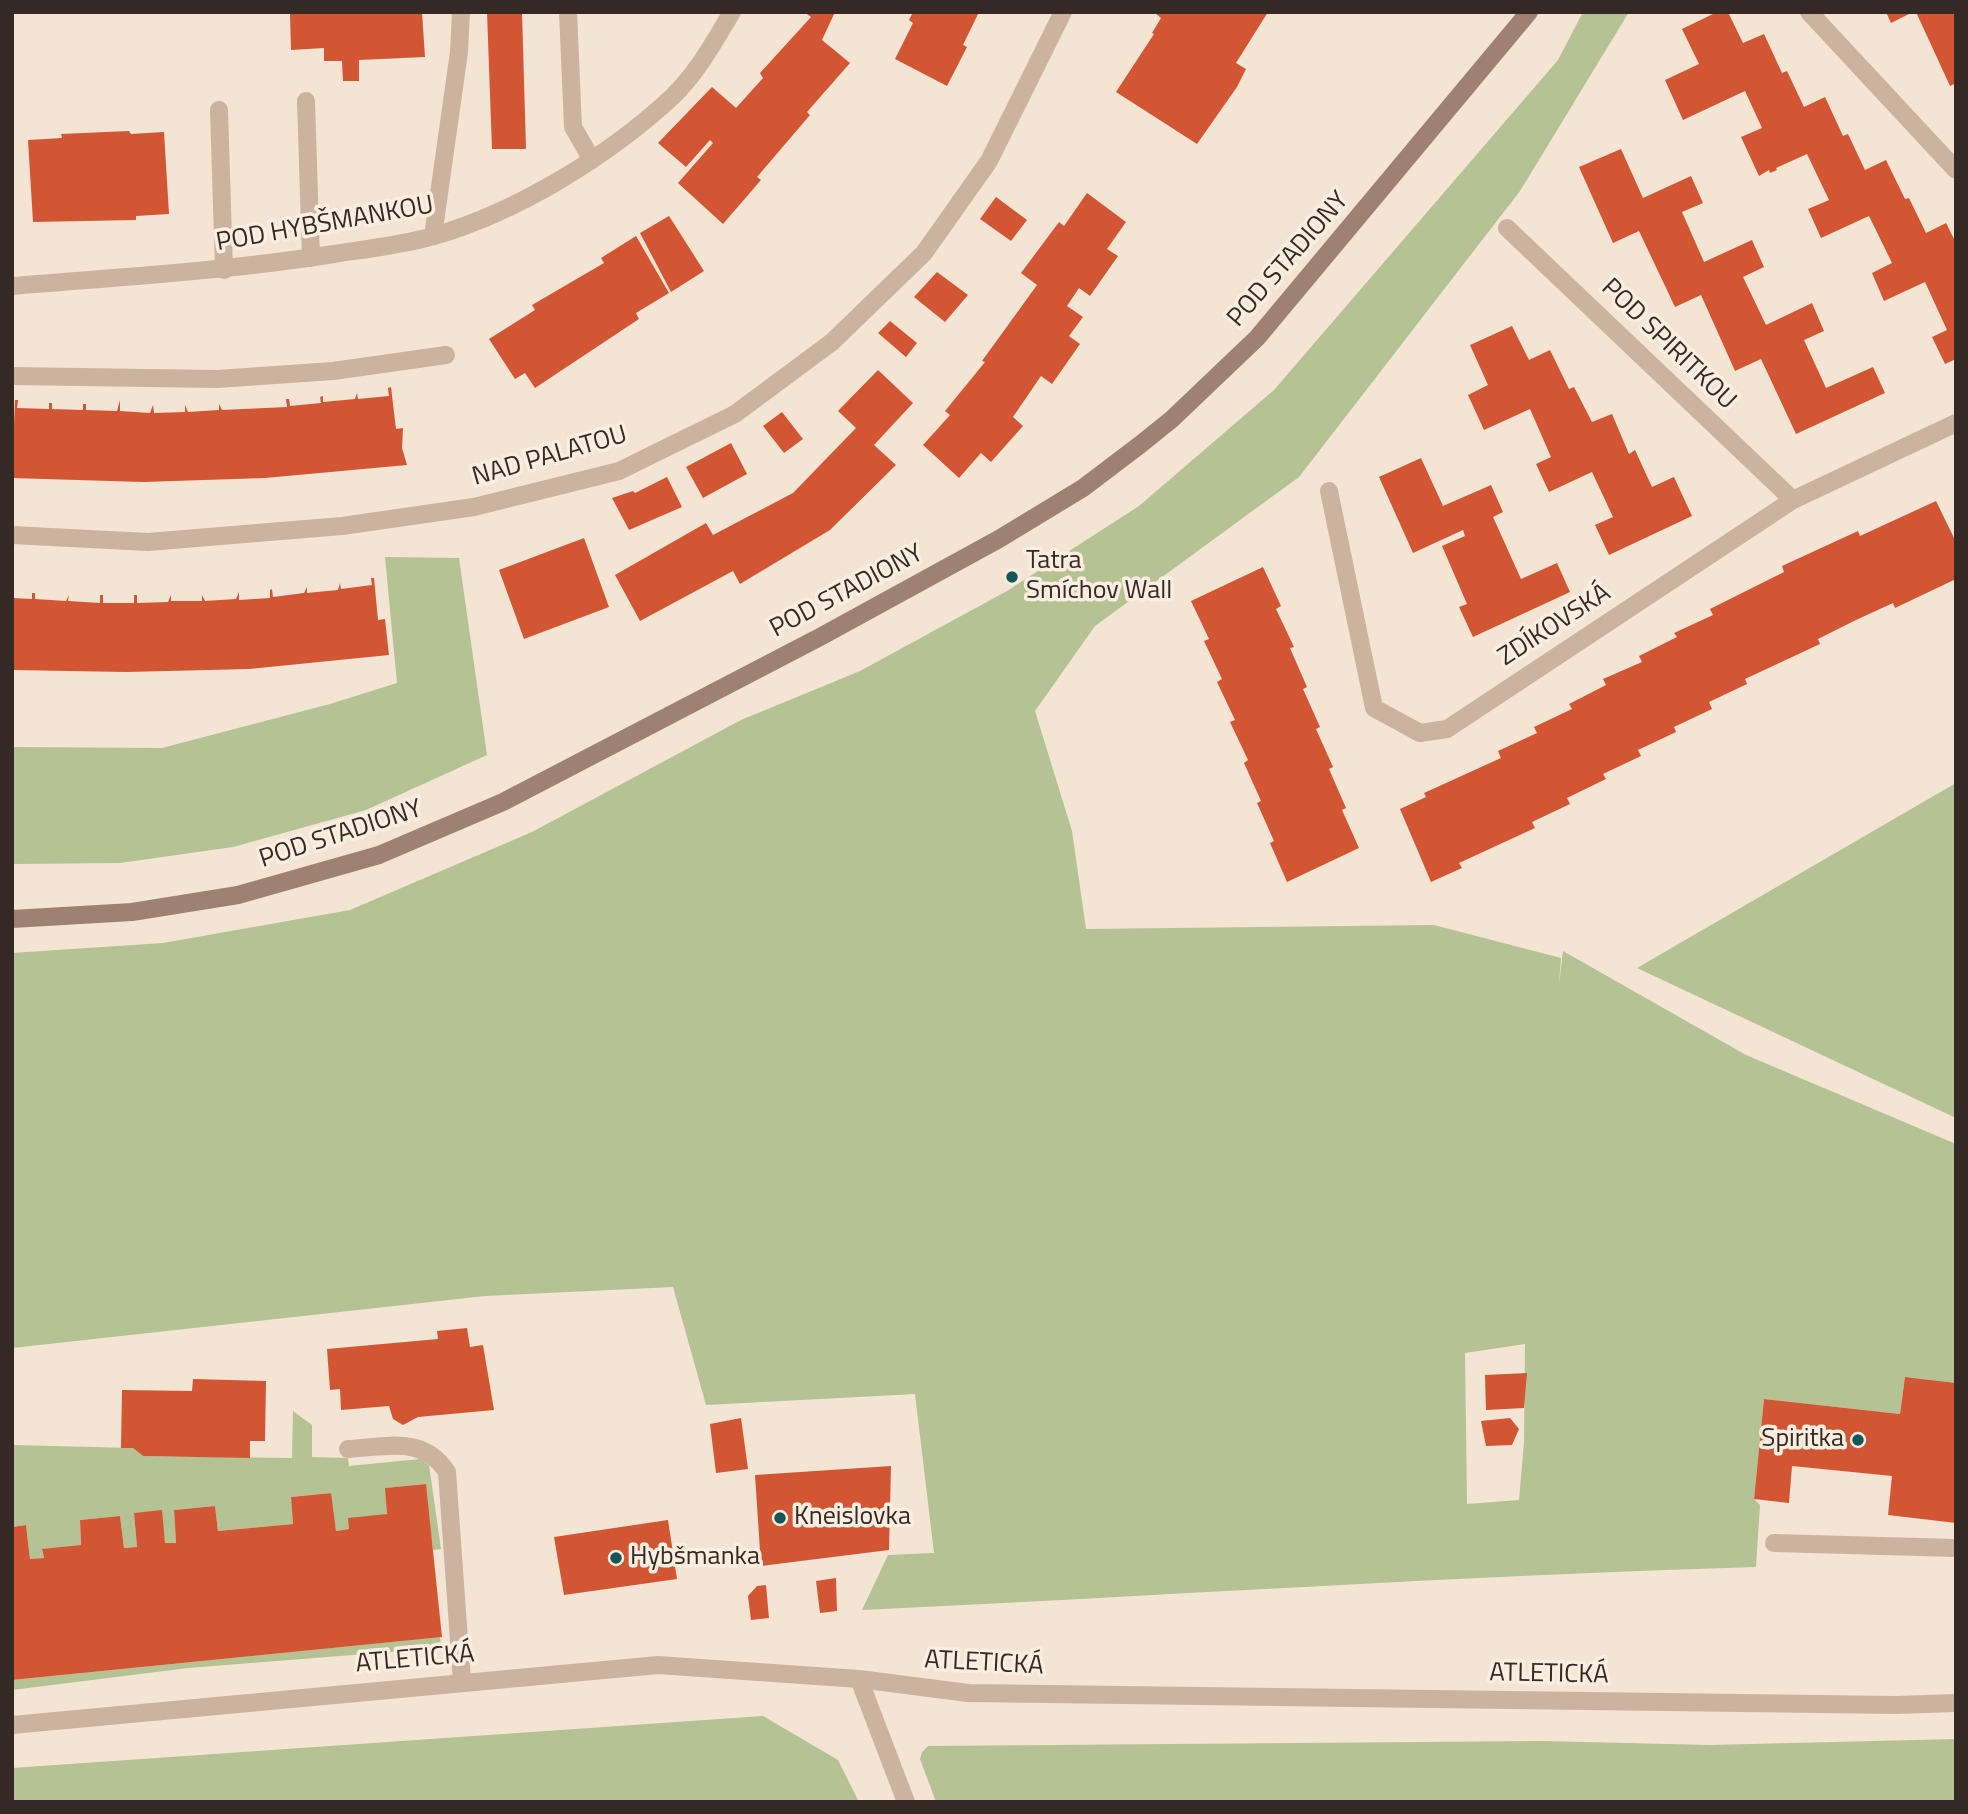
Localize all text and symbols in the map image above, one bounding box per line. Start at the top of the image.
street label: POD STADIONY [1222,186,1356,334]
street label: POD HYBŠMANKOU [214,191,436,259]
street label: POD SPIRITKOU [1594,273,1742,417]
street label: NAD PALATOU [469,420,631,494]
street label: POD STADIONY [765,539,929,645]
place label: Tatra Smíchov Wall [1026,546,1172,608]
marker: Tatra Smíchov Wall [1004,569,1020,585]
street label: ZDÍKOVSKÁ [1493,578,1617,674]
street label: POD STADIONY [256,794,426,876]
place label: Spiritka [1761,1424,1844,1456]
marker: Spiritka [1850,1432,1866,1448]
place label: Kneislovka [794,1502,911,1534]
marker: Kneislovka [772,1510,788,1526]
place label: Hybšmanka [630,1542,760,1574]
marker: Hybšmanka [608,1550,624,1566]
street label: ATLETICKÁ [354,1639,476,1681]
street label: ATLETICKÁ [924,1645,1044,1683]
street label: ATLETICKÁ [1489,1658,1609,1692]

